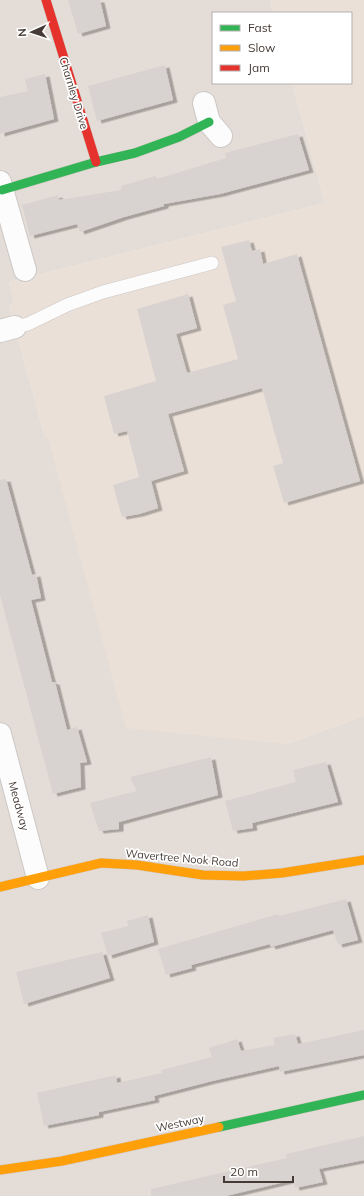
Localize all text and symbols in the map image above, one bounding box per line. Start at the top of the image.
north arrow [12,12,52,52]
legend [212,12,352,84]
text: Fast [248,20,272,35]
text: N [15,28,29,37]
text: Slow [248,40,276,55]
street label: Charnley Drive [56,55,92,131]
text: Jam [248,60,270,75]
street label: Meadway [6,780,32,832]
street label: Wavertree Nook Road [125,846,239,870]
street label: Westway [155,1111,205,1135]
scale bar [224,1158,293,1184]
text: 20 m [230,1164,258,1179]

